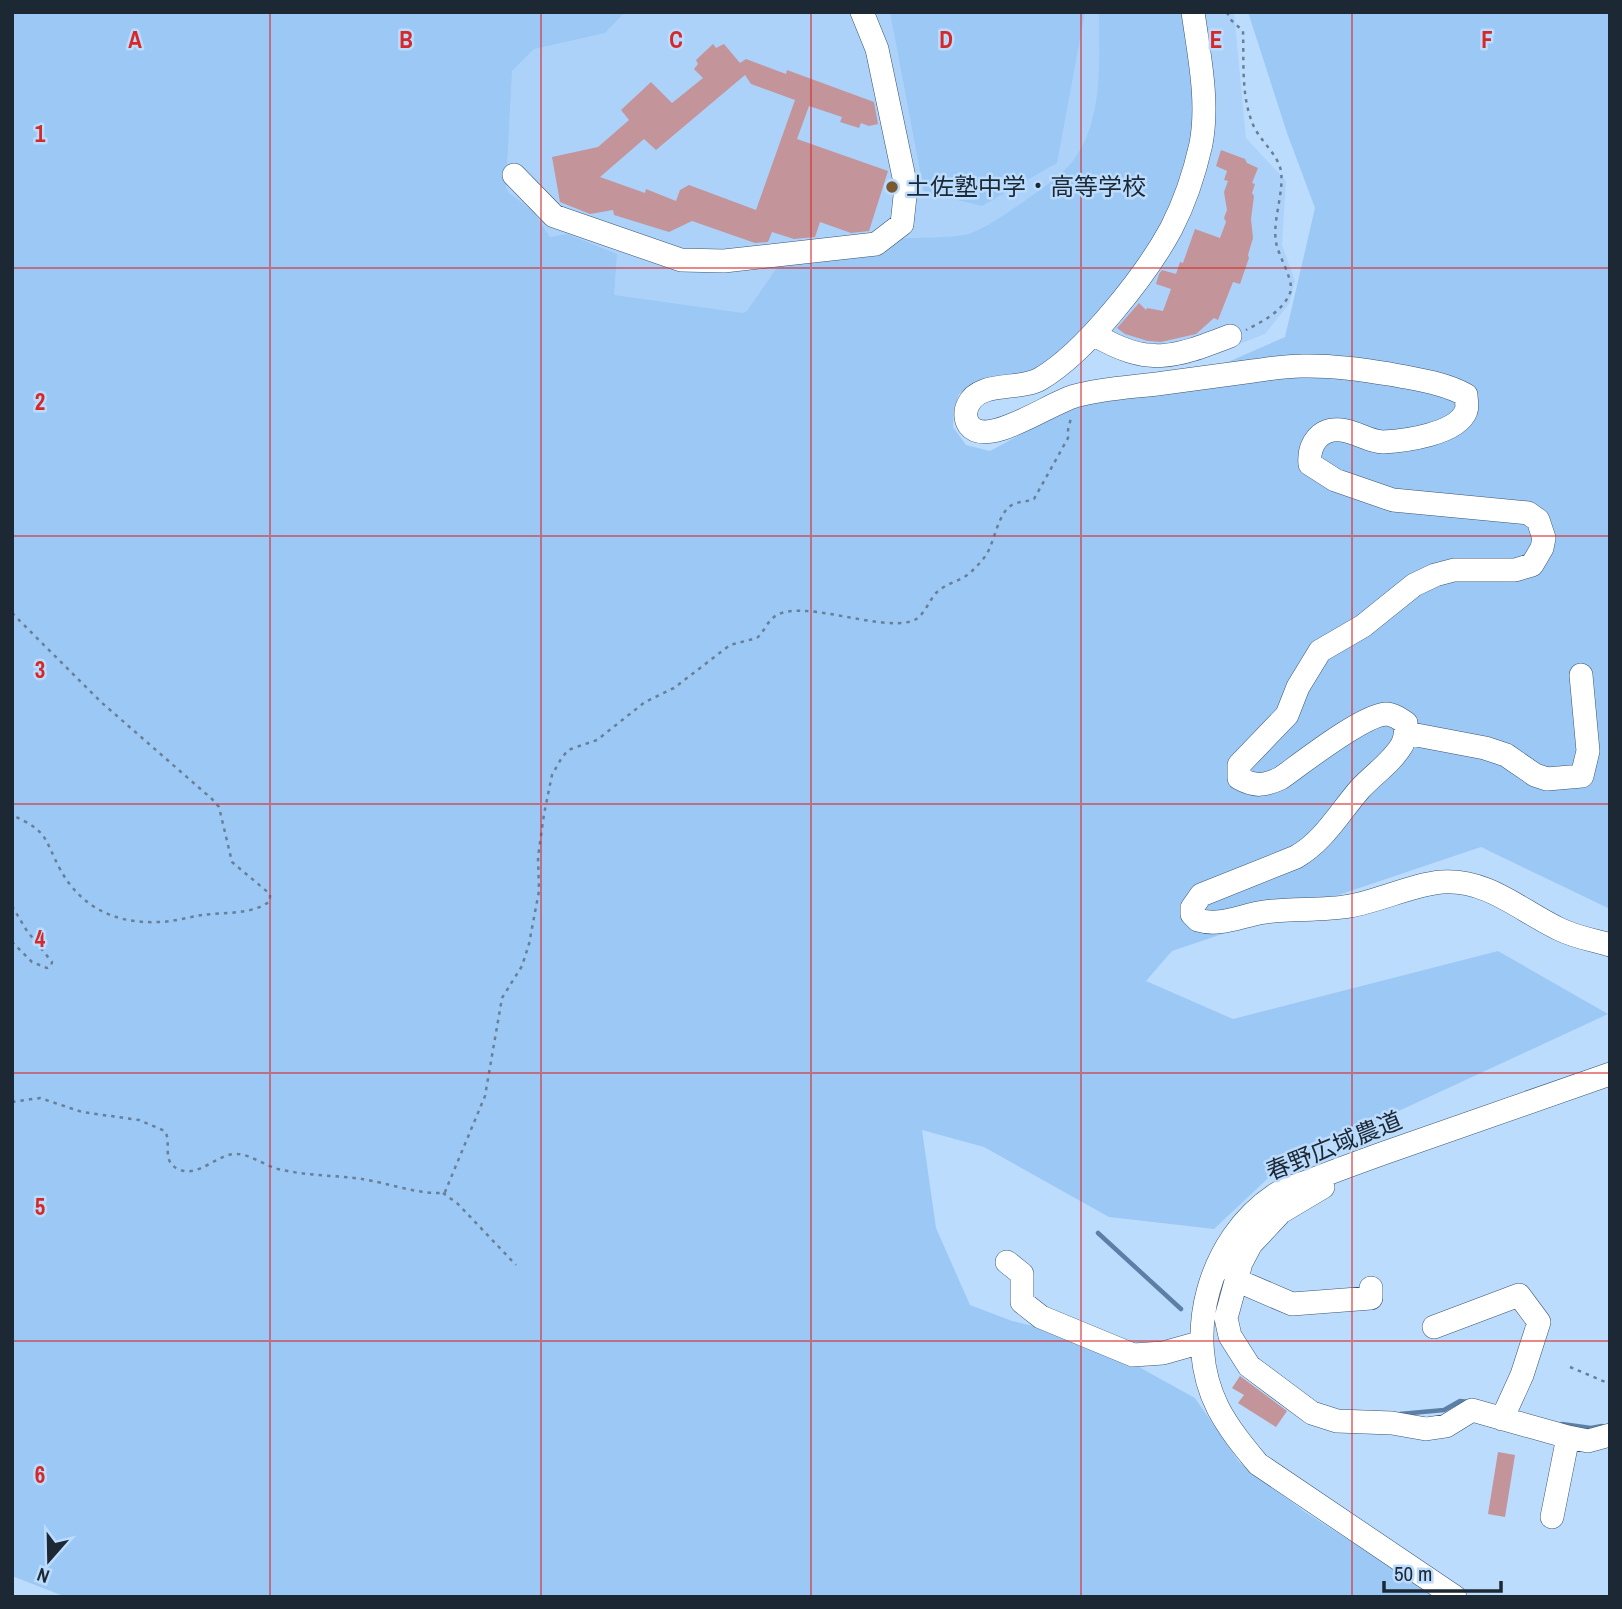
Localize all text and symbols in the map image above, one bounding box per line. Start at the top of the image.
text: A [128,24,142,55]
text: B [399,24,413,55]
text: C [669,24,683,55]
text: D [939,24,953,55]
text: E [1210,24,1222,55]
text: F [1481,24,1493,55]
text: 1 [35,118,46,149]
place label: 土佐塾中学・高等学校 [906,170,1146,202]
marker: 土佐塾中学・高等学校 [884,179,900,195]
text: 2 [35,386,45,417]
text: 3 [35,654,45,685]
text: 4 [35,923,46,954]
street label: 春野広域農道 [1261,1103,1406,1187]
text: 5 [35,1191,45,1222]
text: 6 [35,1459,45,1490]
north arrow [14,1525,84,1595]
scale bar [1384,1550,1501,1594]
text: 50 m [1394,1559,1432,1588]
text: N [33,1562,53,1590]

